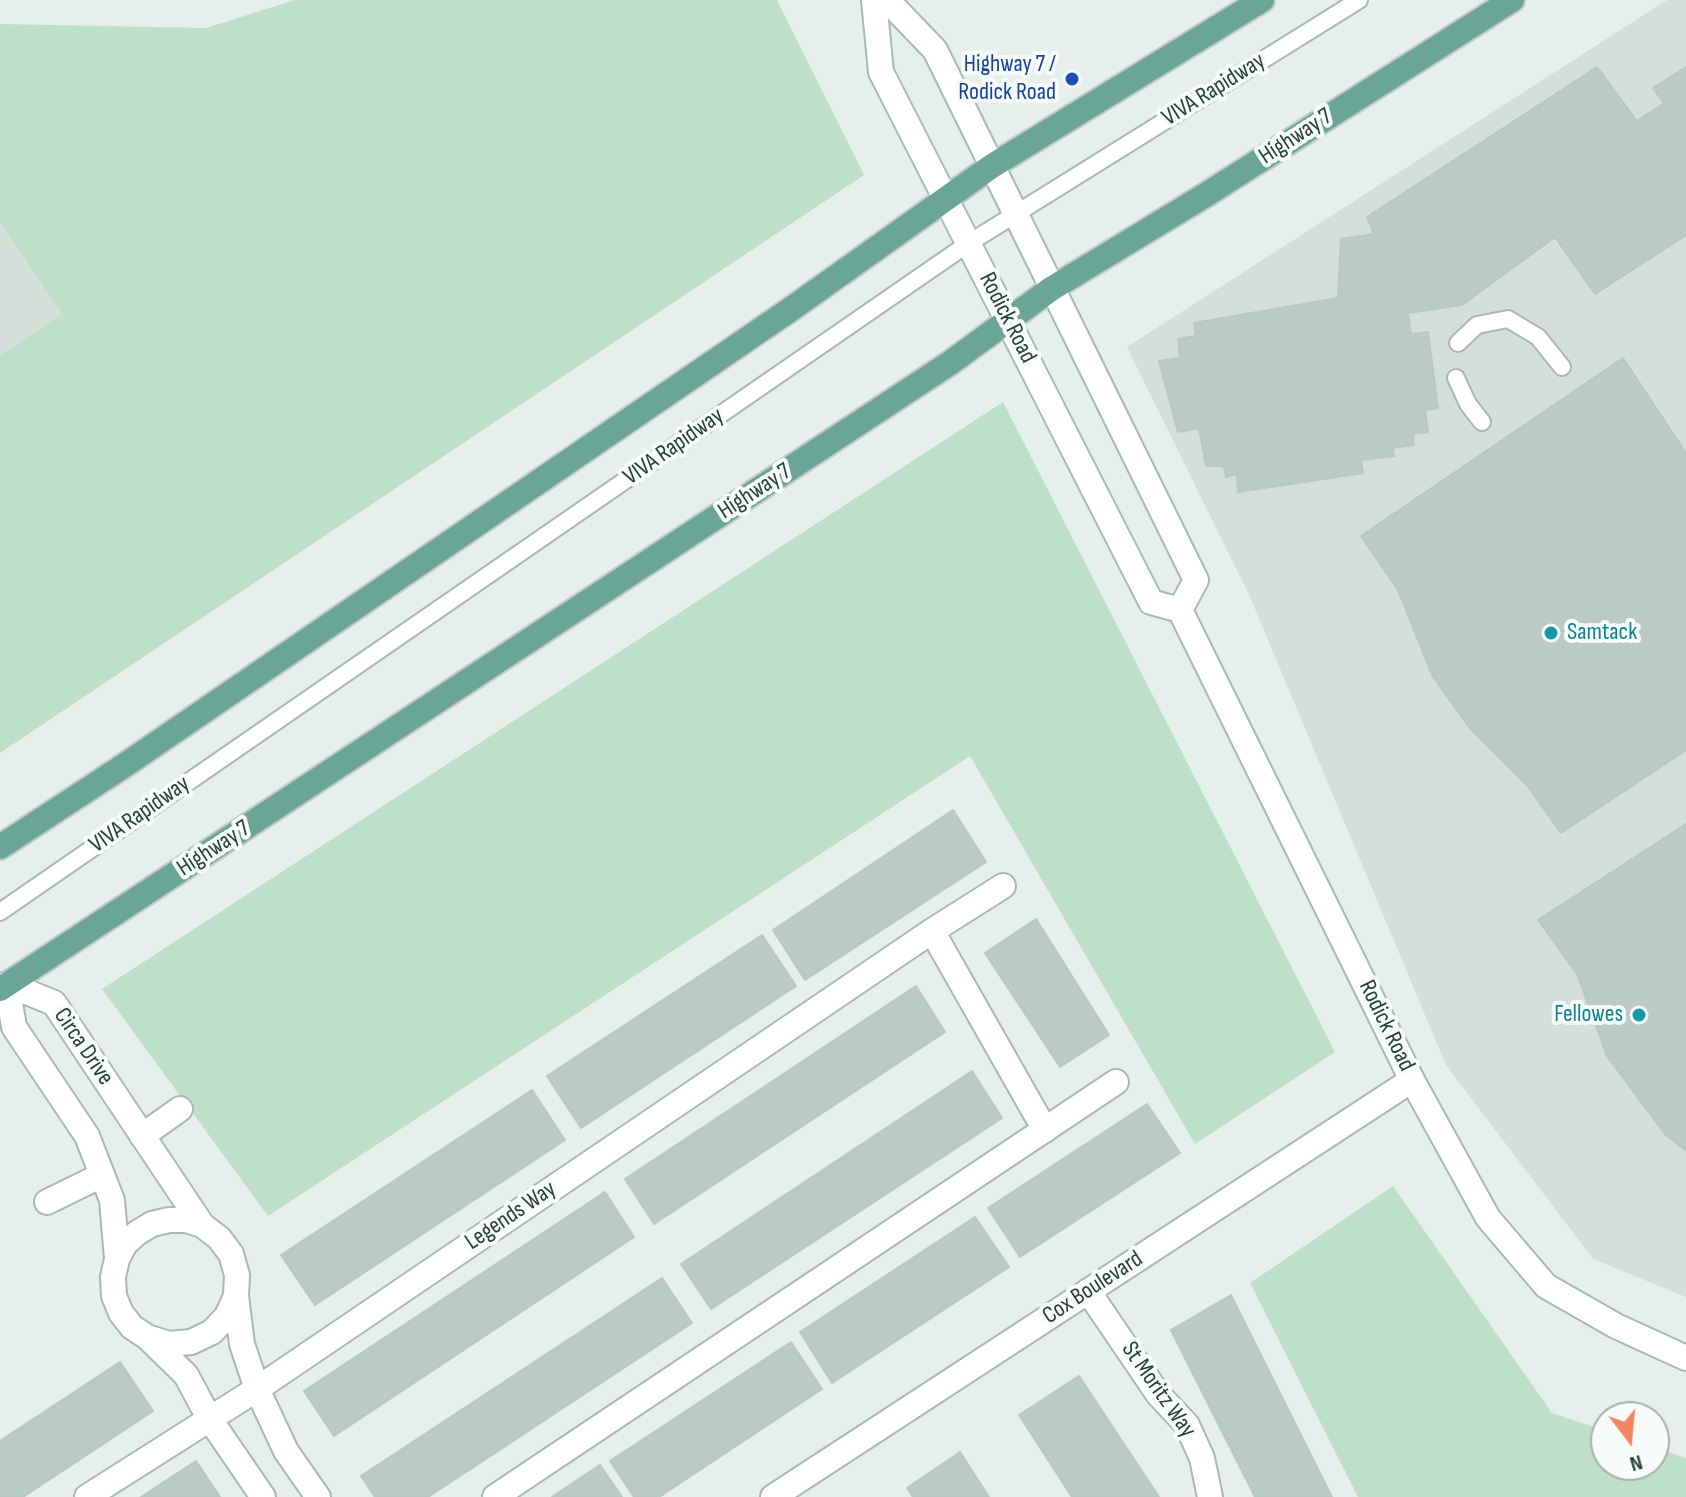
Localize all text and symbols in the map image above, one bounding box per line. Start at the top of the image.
street label: VIVA Rapidway [1157,47,1271,133]
place label: Highway 7 / Rodick Road [958,51,1056,107]
marker: Highway 7 / Rodick Road [1063,70,1081,88]
street label: Highway 7 [1254,103,1338,171]
street label: Rodick Road [972,268,1042,368]
street label: VIVA Rapidway [618,402,730,492]
street label: Highway 7 [713,458,797,526]
place label: Samtack [1567,619,1637,647]
marker: Samtack [1542,624,1560,642]
street label: VIVA Rapidway [84,770,196,860]
street label: Highway 7 [172,815,256,883]
street label: Rodick Road [1352,976,1420,1076]
place label: Fellowes [1554,1001,1623,1029]
street label: Circa Drive [47,1003,119,1091]
marker: Fellowes [1630,1006,1648,1024]
street label: Legends Way [460,1175,562,1257]
street label: Cox Boulevard [1038,1245,1148,1331]
street label: St Moritz Way [1115,1337,1201,1443]
north arrow [1590,1401,1670,1481]
text: N [1627,1448,1646,1477]

